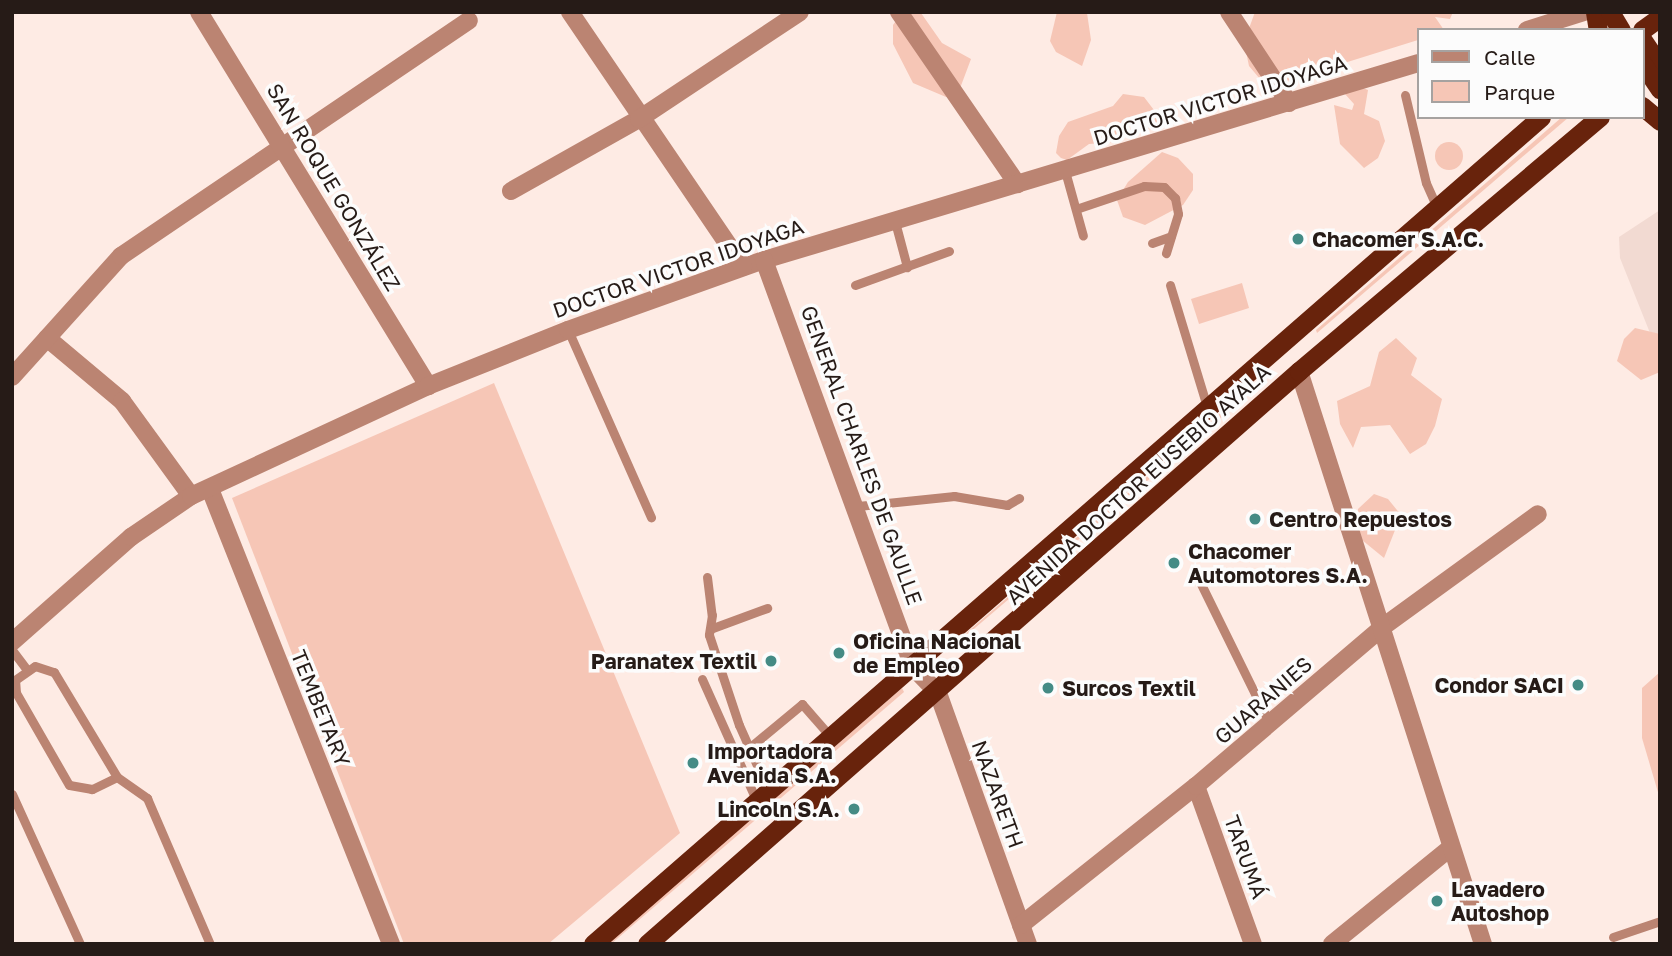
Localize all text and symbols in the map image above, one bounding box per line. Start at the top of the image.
legend [1416,28,1644,119]
text: Calle [1484,44,1536,70]
street label: DOCTOR VICTOR IDOYAGA [1090,49,1350,151]
street label: SAN ROQUE GONZÁLEZ [262,79,406,295]
text: Parque [1484,79,1555,105]
street label: DOCTOR VICTOR IDOYAGA [549,213,807,323]
place label: Chacomer S.A.C. [1312,226,1484,252]
marker: Chacomer S.A.C. [1290,231,1306,247]
street label: GENERAL CHARLES DE GAULLE [796,302,928,608]
street label: AVENIDA DOCTOR EUSEBIO AYALA [1001,359,1275,609]
place label: Centro Repuestos [1269,506,1452,532]
marker: Centro Repuestos [1247,511,1263,527]
place label: Chacomer Automotores S.A. [1188,538,1368,588]
marker: Chacomer Automotores S.A. [1166,555,1182,571]
place label: Oficina Nacional de Empleo [853,628,1021,678]
marker: Oficina Nacional de Empleo [831,645,847,661]
street label: TEMBETARY [286,646,356,770]
place label: Paranatex Textil [591,648,757,674]
street label: GUARANIES [1209,651,1317,749]
marker: Paranatex Textil [763,653,779,669]
place label: Condor SACI [1434,672,1564,698]
place label: Surcos Textil [1062,675,1196,701]
marker: Condor SACI [1570,677,1586,693]
marker: Surcos Textil [1040,680,1056,696]
street label: NAZARETH [967,737,1029,851]
place label: Importadora Avenida S.A. [707,738,837,788]
marker: Importadora Avenida S.A. [685,755,701,771]
place label: Lincoln S.A. [717,796,840,822]
marker: Lincoln S.A. [846,801,862,817]
street label: TARUMÁ [1219,812,1273,902]
place label: Lavadero Autoshop [1451,876,1549,926]
marker: Lavadero Autoshop [1429,893,1445,909]

